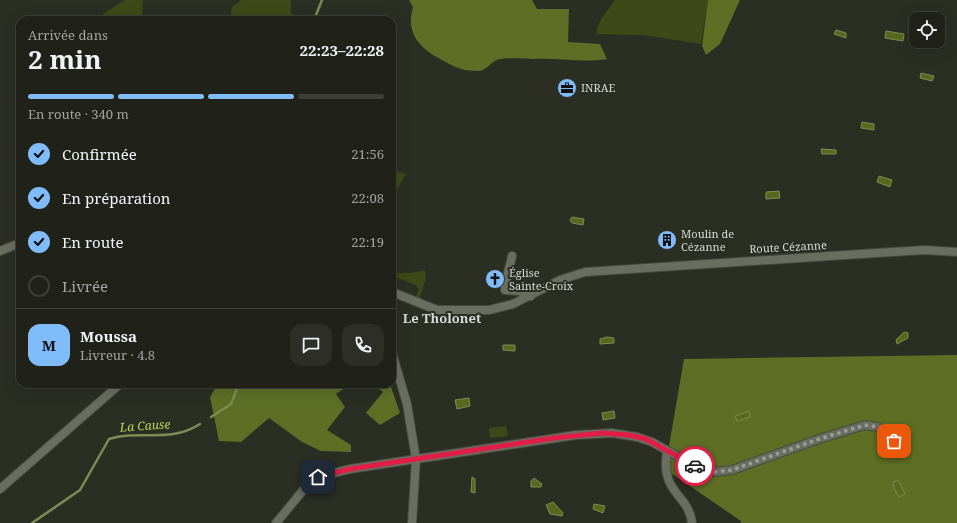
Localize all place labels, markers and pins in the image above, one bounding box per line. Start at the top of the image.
office icon: INRAE [556,77,578,99]
place label: INRAE [581,80,615,95]
place label: Moulin de Cézanne [681,226,734,254]
building icon: Moulin de Cézanne [656,229,678,251]
place label: Église Sainte-Croix [509,265,574,293]
church icon: Église Sainte-Croix [484,268,506,290]
pin [877,424,911,458]
pin [301,460,335,494]

